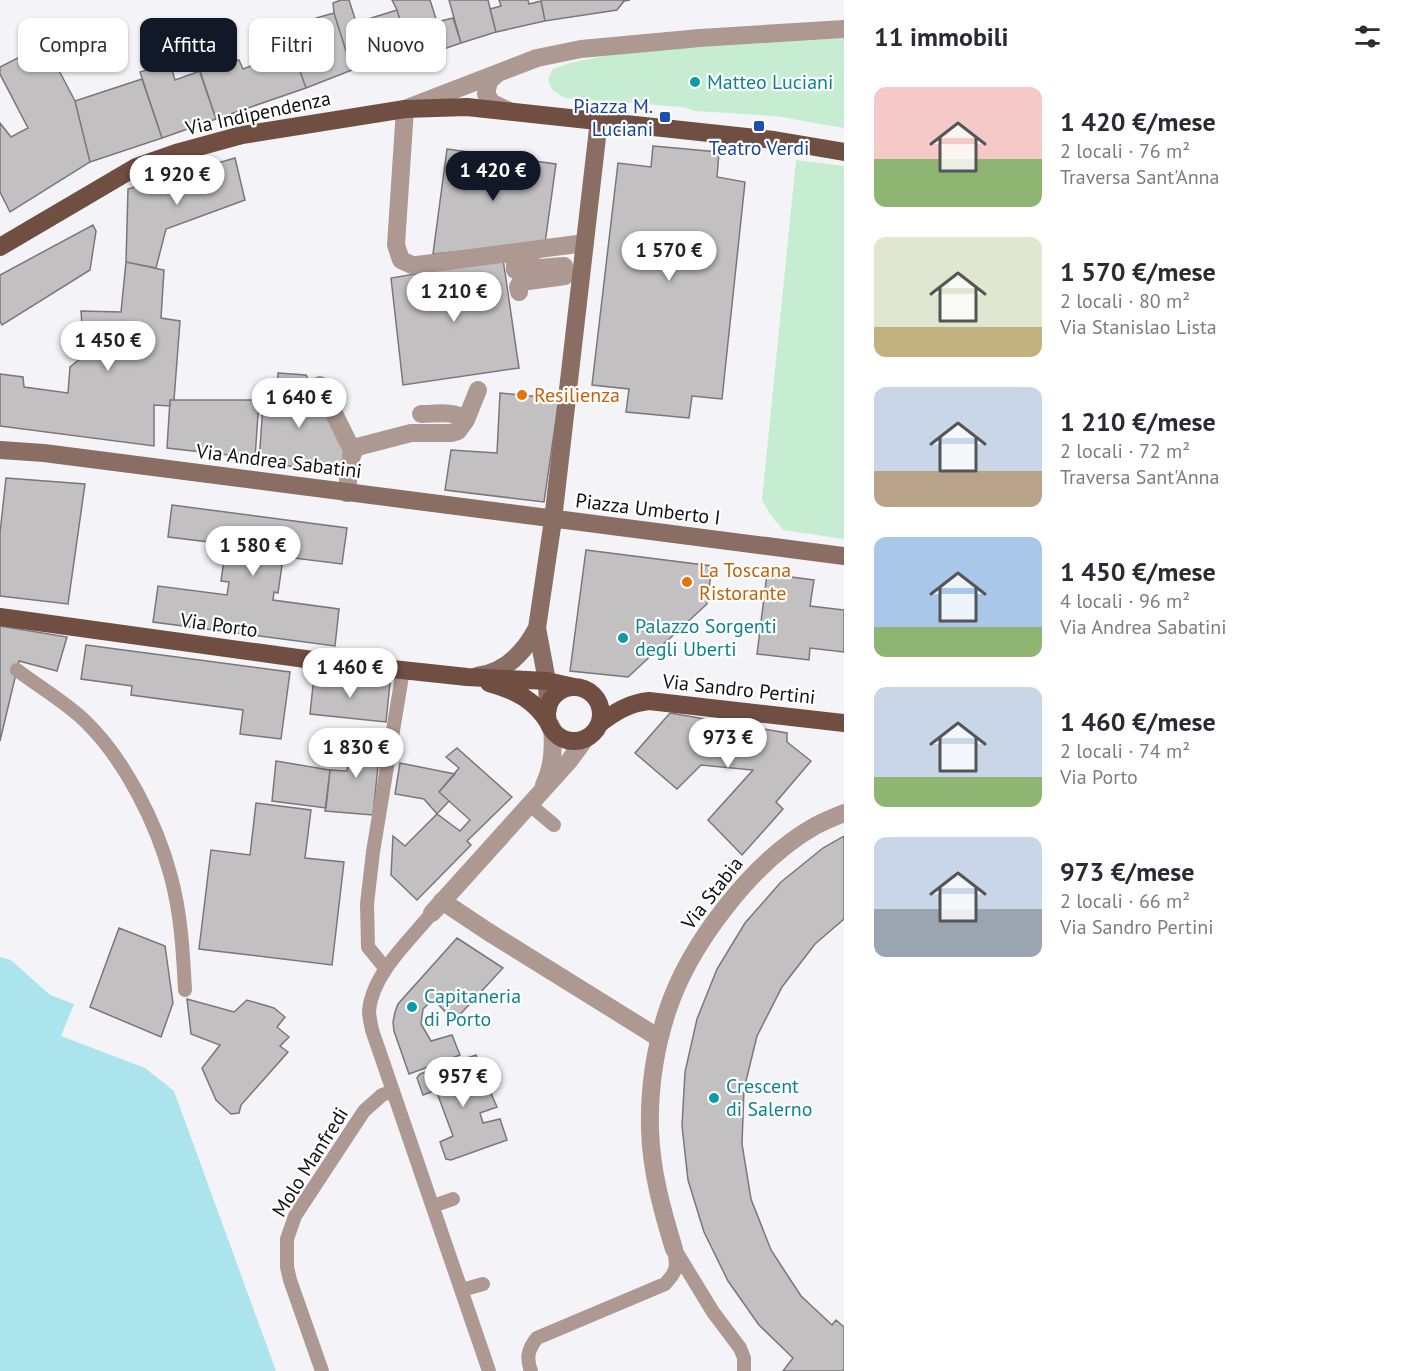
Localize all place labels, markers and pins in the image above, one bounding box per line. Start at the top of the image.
place label: Matteo Luciani [707,69,833,95]
marker: Matteo Luciani [688,75,702,89]
place label: Piazza M. Luciani [573,93,653,142]
marker: Piazza M. Luciani [658,110,672,124]
marker: Teatro Verdi [752,119,766,133]
place label: Teatro Verdi [709,135,809,161]
pin: 1 420 € [438,151,548,202]
pin: 1 920 € [122,155,232,206]
pin: 1 570 € [614,231,724,282]
pin: 1 210 € [399,272,509,323]
pin: 1 450 € [53,321,163,372]
pin: 1 640 € [244,378,354,429]
place label: Resilienza [534,382,620,408]
marker: Resilienza [515,388,529,402]
pin: 1 580 € [198,526,308,577]
place label: La Toscana Ristorante [699,557,791,606]
marker: La Toscana Ristorante [680,575,694,589]
place label: Palazzo Sorgenti degli Uberti [635,613,777,662]
marker: Palazzo Sorgenti degli Uberti [616,631,630,645]
pin: 1 460 € [295,648,405,699]
pin: 973 € [686,718,770,769]
pin: 1 830 € [301,728,411,779]
place label: Capitaneria di Porto [424,983,521,1032]
marker: Capitaneria di Porto [405,1000,419,1014]
pin: 957 € [421,1057,505,1108]
place label: Crescent di Salerno [726,1073,812,1122]
marker: Crescent di Salerno [707,1091,721,1105]

